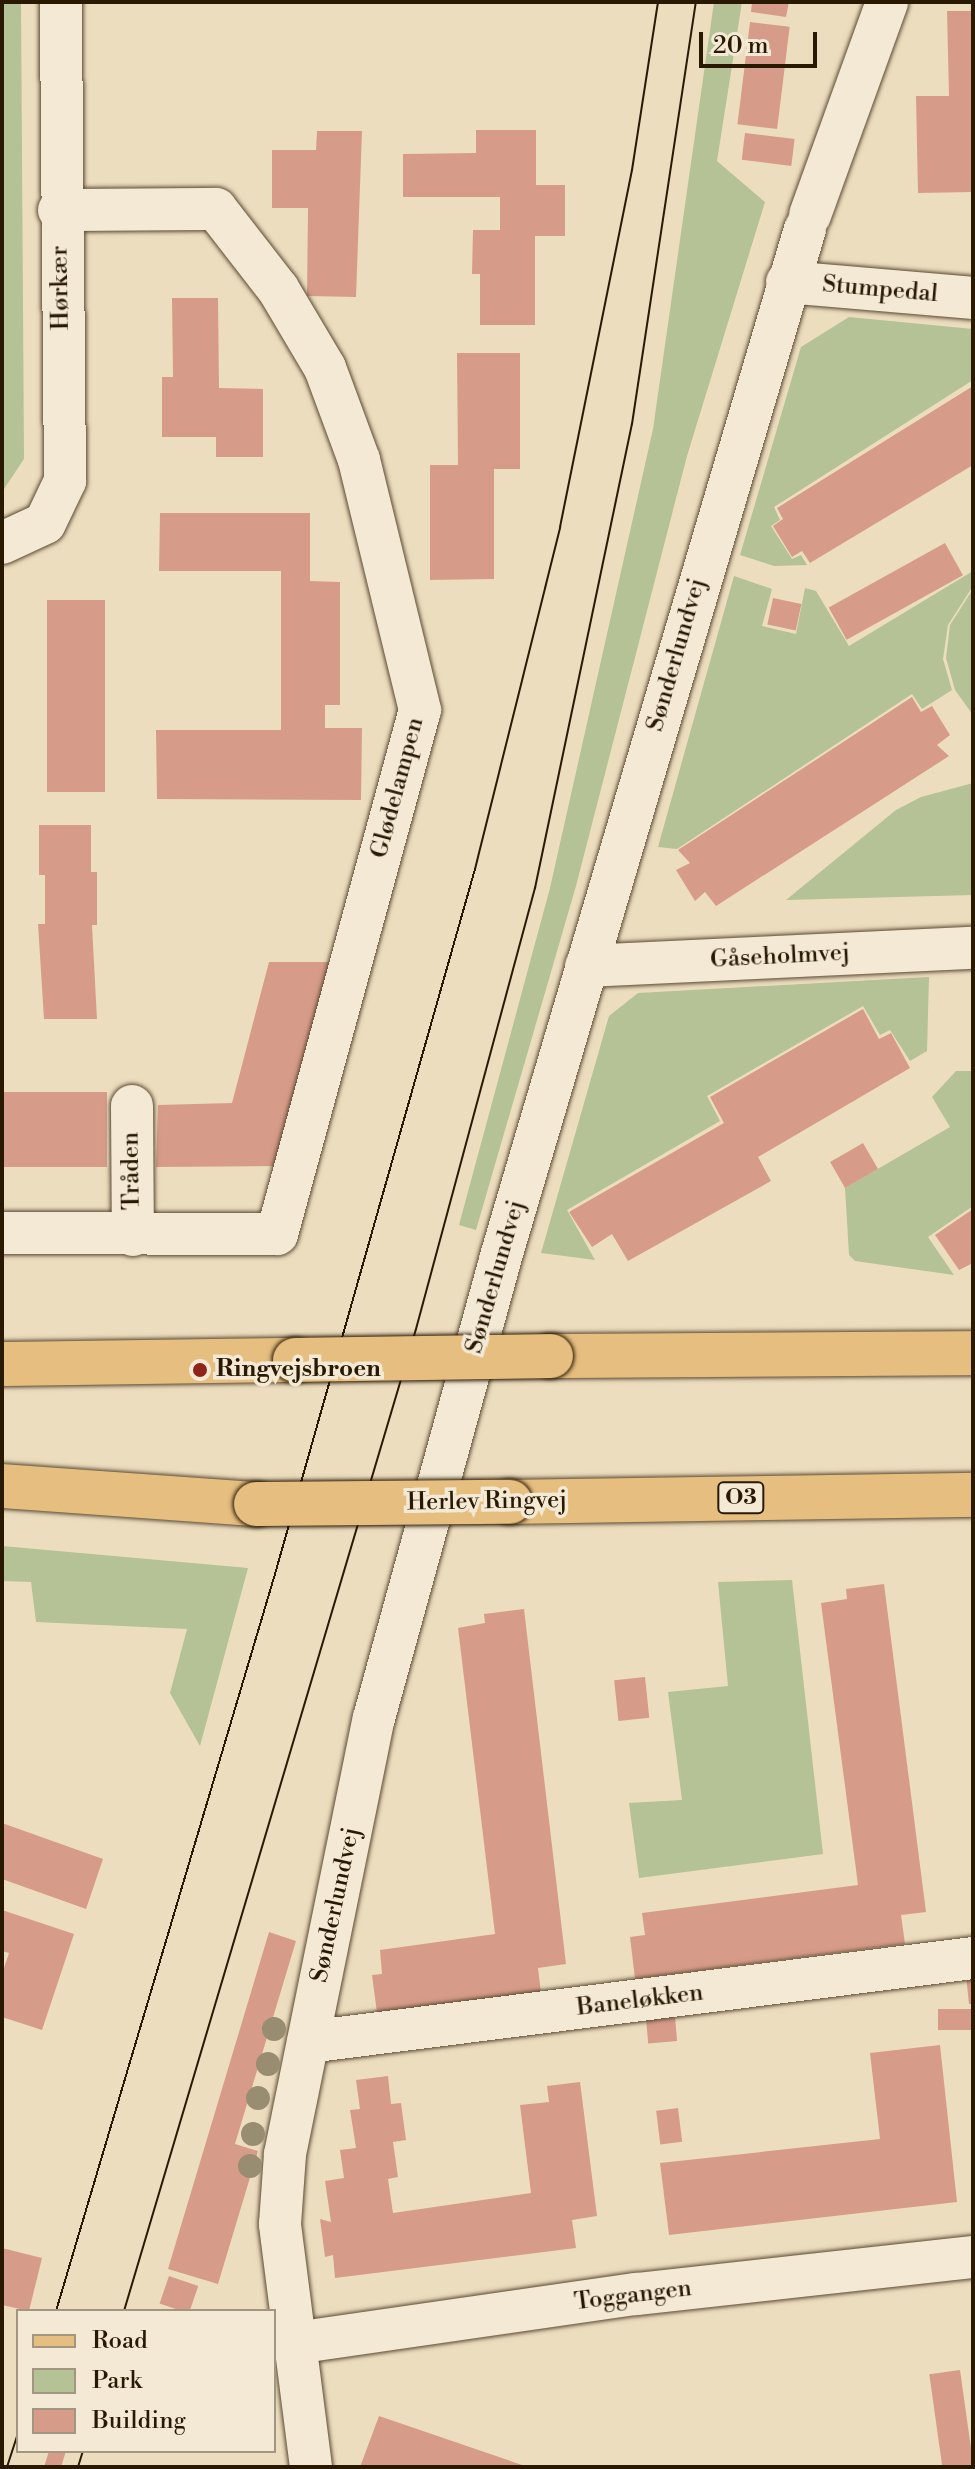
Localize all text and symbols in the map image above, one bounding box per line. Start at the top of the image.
scale bar [703,16,821,66]
text: 20 m [713,31,769,61]
street label: Hørkær [46,245,76,331]
street label: Stumpedal [821,271,939,309]
street label: Sønderlundvej [641,575,713,735]
street label: Glødelampen [365,714,431,862]
street label: Gåseholmvej [709,939,851,975]
street label: Tråden [117,1132,147,1210]
street label: Sønderlundvej [460,1197,532,1357]
place label: Ringvejsbroen [216,1356,381,1384]
marker: Ringvejsbroen [191,1361,209,1379]
road number: O3 [717,1480,765,1516]
street label: Herlev Ringvej [407,1486,567,1518]
street label: Sønderlundvej [305,1825,367,1985]
street label: Baneløkken [575,1979,705,2023]
street label: Toggangen [573,2275,693,2317]
legend [16,2309,276,2453]
text: Road [92,2326,148,2356]
text: Park [92,2366,142,2396]
text: Building [92,2406,186,2436]

